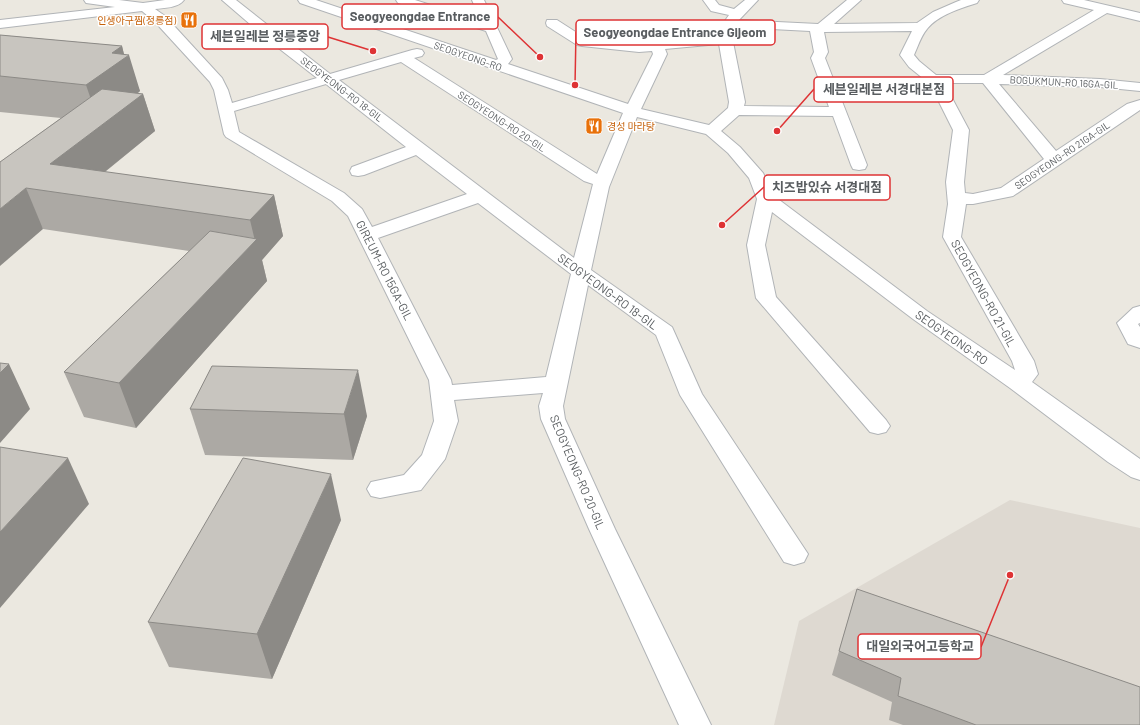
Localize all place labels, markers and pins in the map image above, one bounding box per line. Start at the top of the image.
callout: Seogyeongdae Entrance [342,4,498,29]
restaurant icon: 인생아구찜(정릉점) [179,10,199,30]
place label: 인생아구찜(정릉점) [97,14,176,26]
callout: Seogyeongdae Entrance Gijeom [576,20,775,45]
callout: 세븐일레븐 정릉중앙 [202,24,328,49]
callout: 세븐일레븐 서경대본점 [814,77,953,102]
restaurant icon: 경성 마라탕 [584,116,604,136]
place label: 경성 마라탕 [607,120,655,132]
callout: 치즈밥있슈 서경대점 [764,175,890,200]
callout: 대일외국어고등학교 [858,634,981,659]

